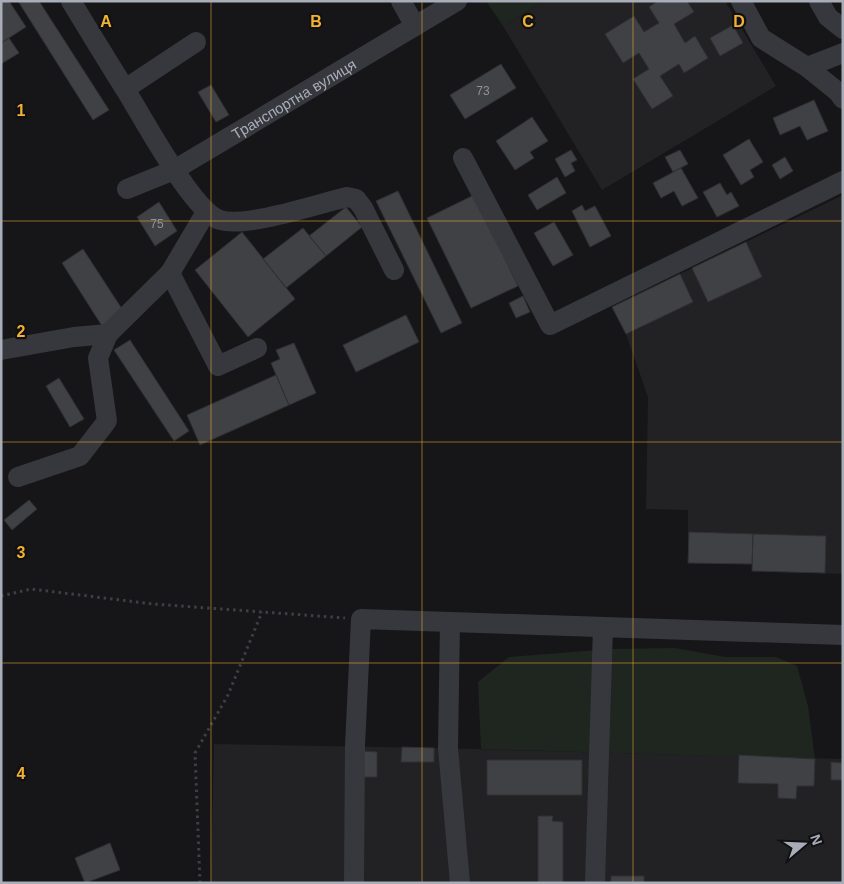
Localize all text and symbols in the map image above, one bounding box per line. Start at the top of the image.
text: A [100,13,112,30]
text: B [310,13,322,30]
text: C [522,13,534,30]
text: D [733,13,745,30]
street label: Транспортна вулиця [228,55,359,142]
house number: 73 [476,84,490,98]
text: 1 [17,102,26,119]
house number: 75 [150,217,164,231]
text: 2 [17,323,26,340]
text: 3 [17,544,26,561]
text: 4 [17,765,26,782]
north arrow [779,819,829,869]
text: N [807,832,826,847]

